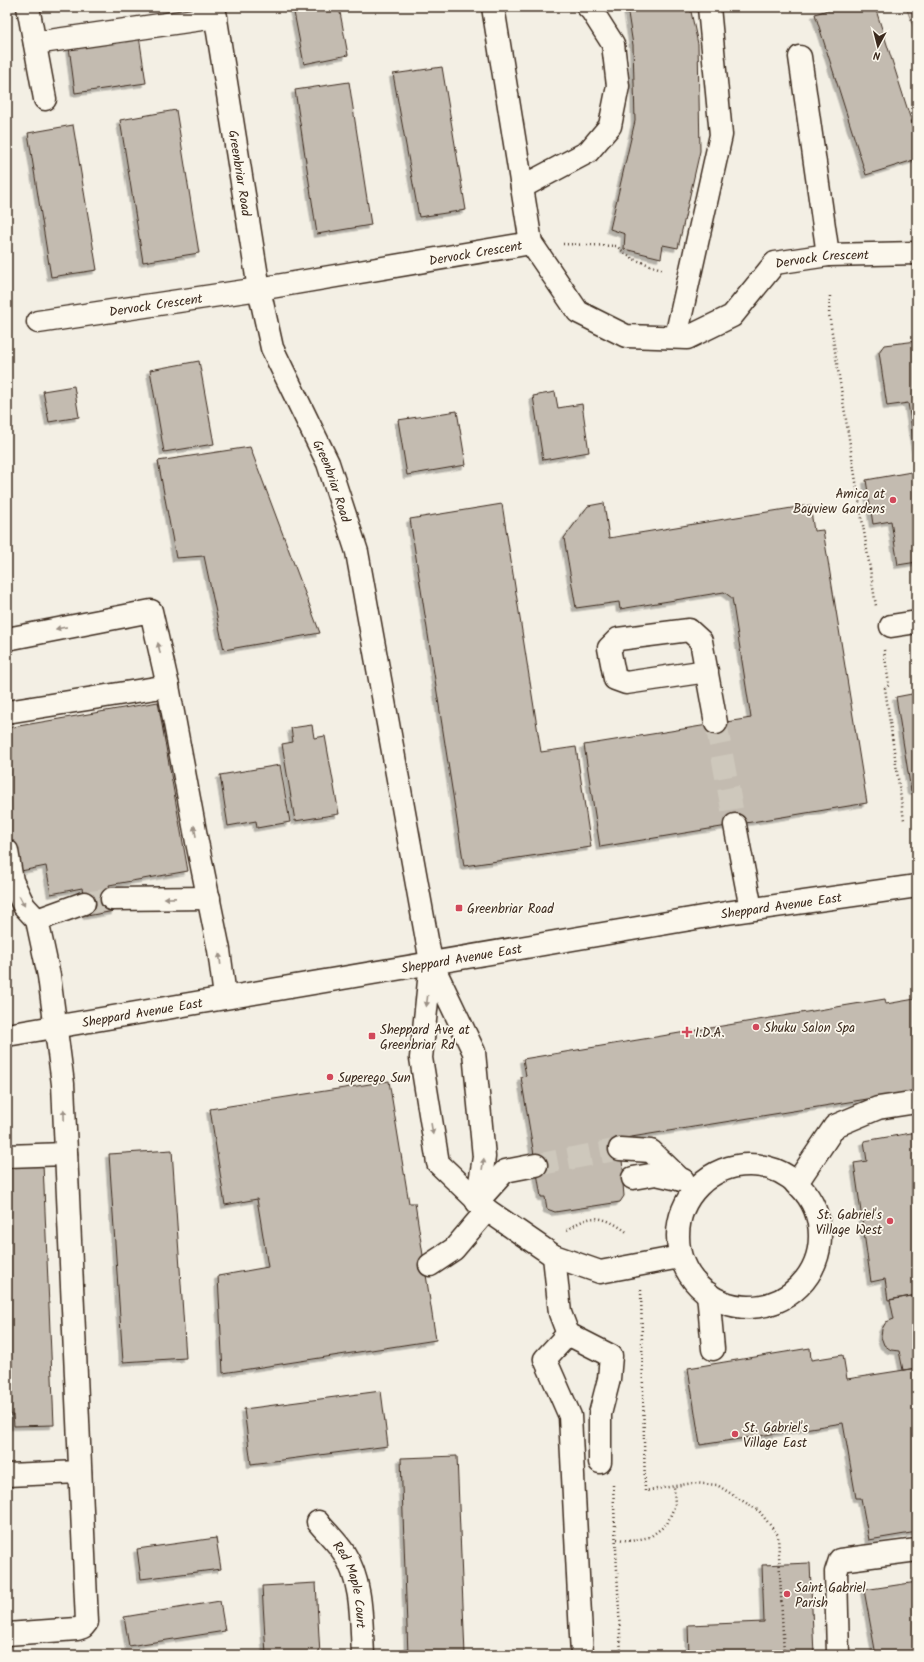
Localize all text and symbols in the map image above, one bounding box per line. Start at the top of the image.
north arrow [858,26,898,66]
text: N [872,46,881,64]
street label: Greenbriar Road [222,129,256,218]
street label: Dervock Crescent [428,235,525,272]
street label: Dervock Crescent [774,245,870,275]
street label: Dervock Crescent [108,288,205,323]
street label: Greenbriar Road [306,436,356,526]
place label: Amica at Bayview Gardens [793,484,886,520]
marker: Amica at Bayview Gardens [888,495,898,505]
one-way arrow [55,625,67,631]
one-way arrow [156,642,162,654]
one-way arrow [191,825,197,837]
street label: Sheppard Avenue East [719,888,844,926]
one-way arrow [19,895,25,907]
one-way arrow [164,895,176,902]
place label: Greenbriar Road [467,899,554,920]
marker: Greenbriar Road [454,903,464,913]
street label: Sheppard Avenue East [400,939,525,980]
one-way arrow [217,953,223,965]
street label: Sheppard Avenue East [80,993,205,1034]
one-way arrow [423,995,430,1007]
place label: Shuku Salon Spa [764,1018,855,1039]
place label: Sheppard Ave at Greenbriar Rd [380,1020,471,1056]
marker: Shuku Salon Spa [751,1022,761,1032]
place label: I.D.A. [695,1023,725,1044]
marker: I.D.A. [682,1027,692,1037]
marker: Sheppard Ave at Greenbriar Rd [367,1031,377,1041]
place label: Superego Sun [338,1068,411,1089]
marker: Superego Sun [325,1072,335,1082]
one-way arrow [61,1108,67,1121]
one-way arrow [429,1123,435,1136]
one-way arrow [480,1158,486,1170]
place label: St. Gabriel's Village West [816,1205,883,1241]
marker: St. Gabriel's Village West [885,1216,895,1226]
place label: St. Gabriel's Village East [743,1418,808,1454]
marker: St. Gabriel's Village East [730,1429,740,1439]
street label: Red Maple Court [327,1537,371,1630]
place label: Saint Gabriel Parish [795,1578,866,1614]
marker: Saint Gabriel Parish [782,1589,792,1599]

